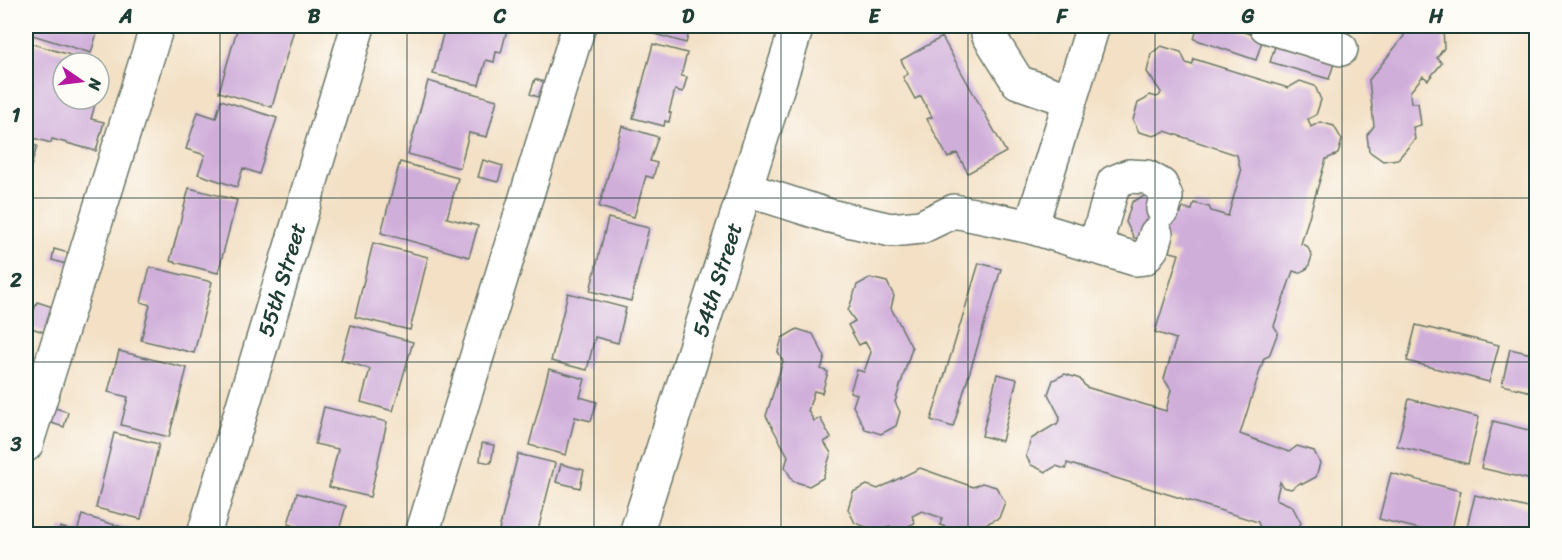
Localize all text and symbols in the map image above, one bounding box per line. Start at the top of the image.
text: A [118,0,133,34]
text: B [308,0,321,34]
text: C [493,0,507,34]
text: D [682,0,695,34]
text: E [868,0,881,34]
text: F [1056,0,1069,34]
text: G [1241,0,1255,34]
text: H [1428,0,1444,34]
north arrow [51,51,111,111]
text: N [79,75,111,94]
text: 1 [12,98,21,133]
street label: 55th Street [245,217,317,341]
street label: 54th Street [680,217,753,342]
text: 2 [9,263,22,298]
text: 3 [10,427,22,462]

